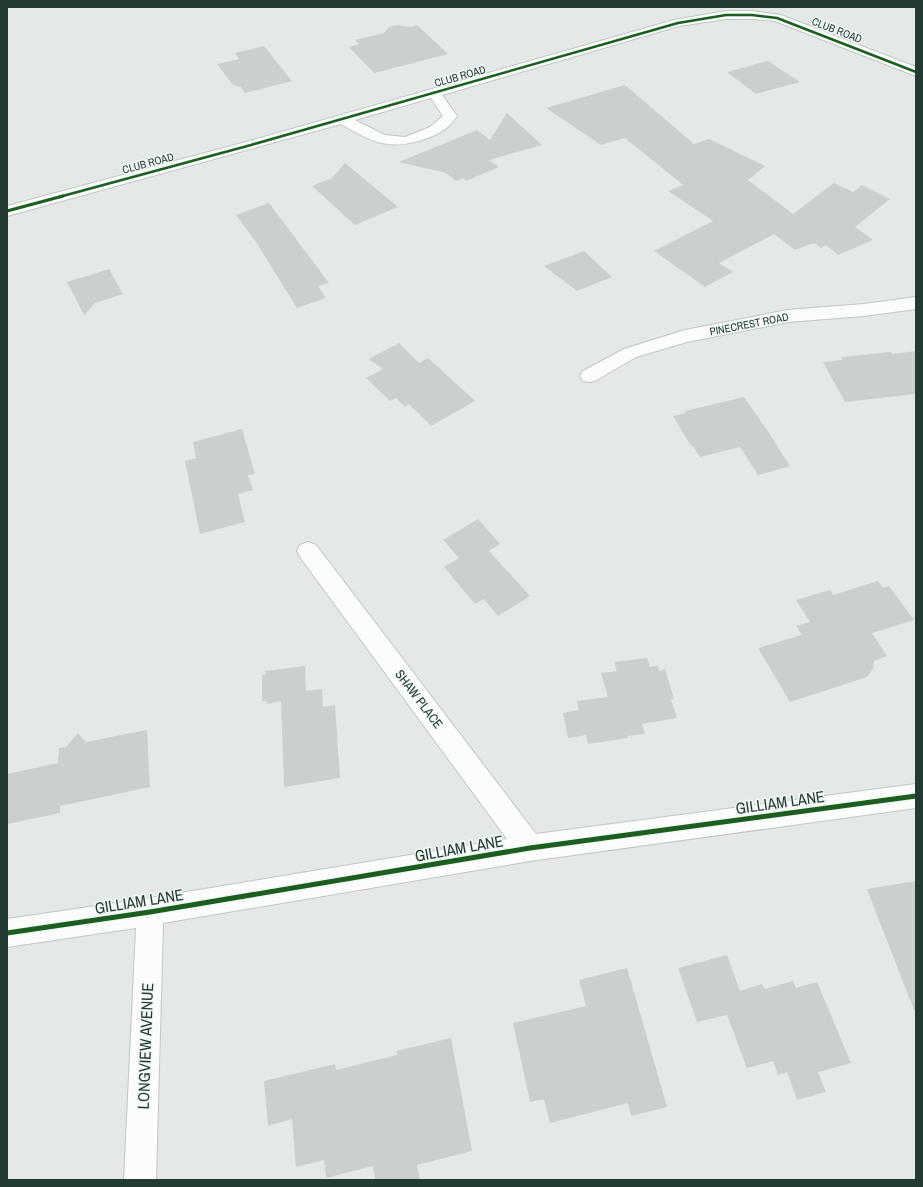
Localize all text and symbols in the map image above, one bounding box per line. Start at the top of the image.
street label: CLUB ROAD [810,14,864,46]
street label: CLUB ROAD [433,62,487,90]
street label: CLUB ROAD [121,149,175,177]
street label: PINECREST ROAD [708,309,790,339]
street label: SHAW PLACE [391,666,447,732]
street label: GILLIAM LANE [734,785,826,819]
street label: GILLIAM LANE [413,829,505,867]
street label: GILLIAM LANE [93,883,185,919]
street label: LONGVIEW AVENUE [132,982,158,1110]

